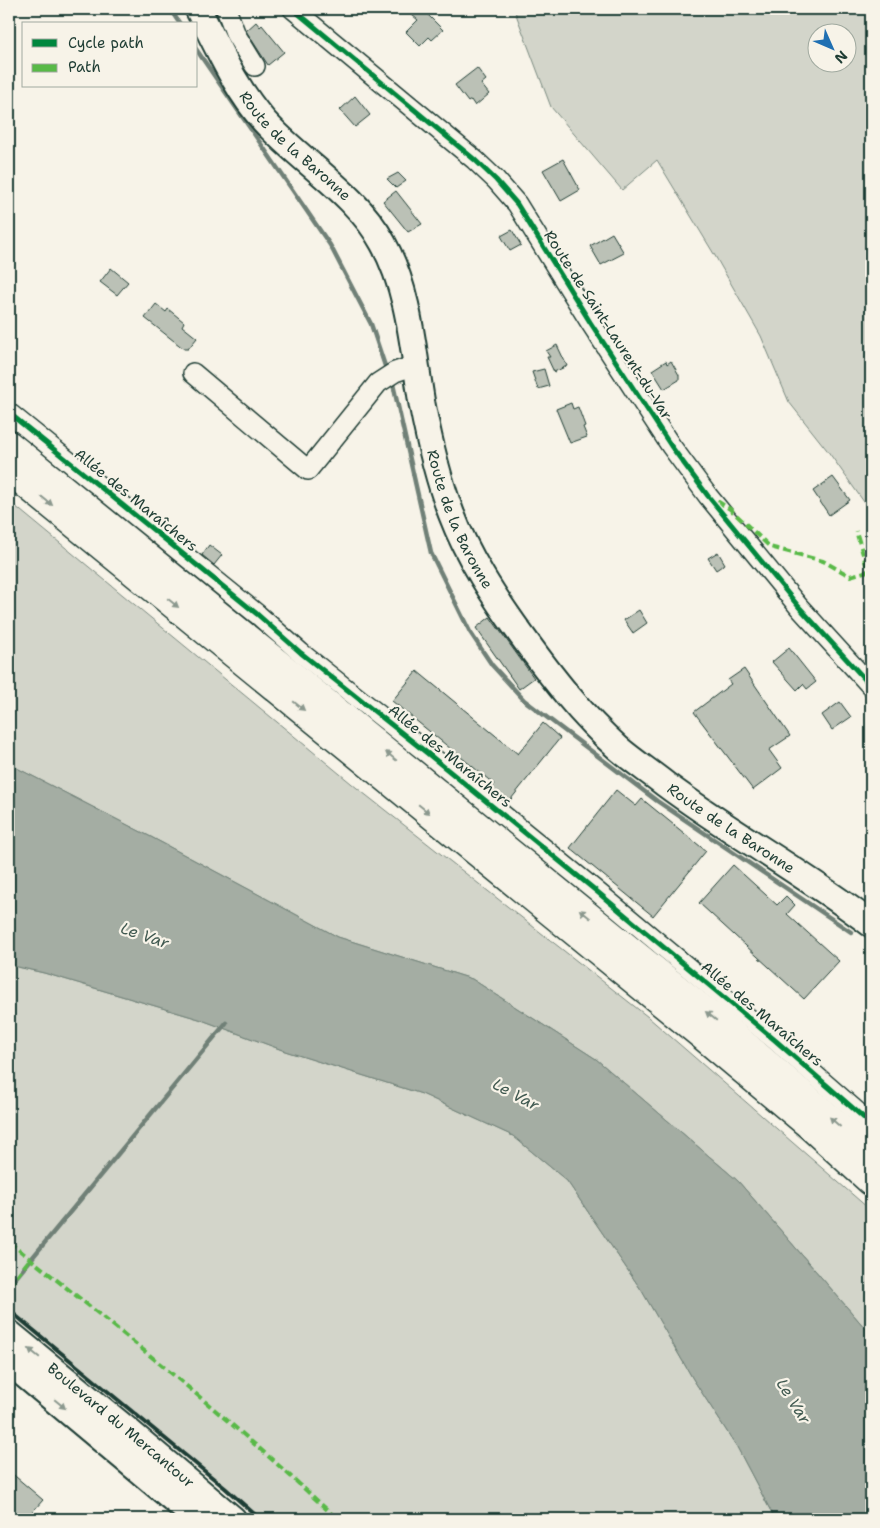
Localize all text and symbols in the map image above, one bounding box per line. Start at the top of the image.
legend [22,22,198,88]
north arrow [808,22,858,72]
text: Cycle path [68,33,144,53]
text: N [831,47,851,67]
text: Path [68,57,101,77]
street label: Route de la Baronne [235,87,355,205]
street label: Route de Saint-Laurent-du-Var [539,227,677,423]
street label: Allée des Maraîchers [70,444,202,556]
street label: Route de la Baronne [422,448,497,593]
one-way arrow [40,495,53,506]
one-way arrow [166,598,179,609]
street label: Allée des Maraîchers [384,700,516,812]
one-way arrow [292,701,305,712]
one-way arrow [385,751,398,762]
street label: Route de la Baronne [663,779,799,878]
one-way arrow [417,804,430,815]
one-way arrow [579,908,592,919]
water label: Le Var [118,917,172,954]
street label: Allée des Maraîchers [697,957,827,1071]
one-way arrow [705,1011,718,1022]
water label: Le Var [489,1073,543,1116]
one-way arrow [828,1116,841,1127]
one-way arrow [27,1348,40,1359]
street label: Boulevard du Mercantour [43,1358,199,1492]
water label: Le Var [771,1375,816,1428]
one-way arrow [53,1399,66,1410]

